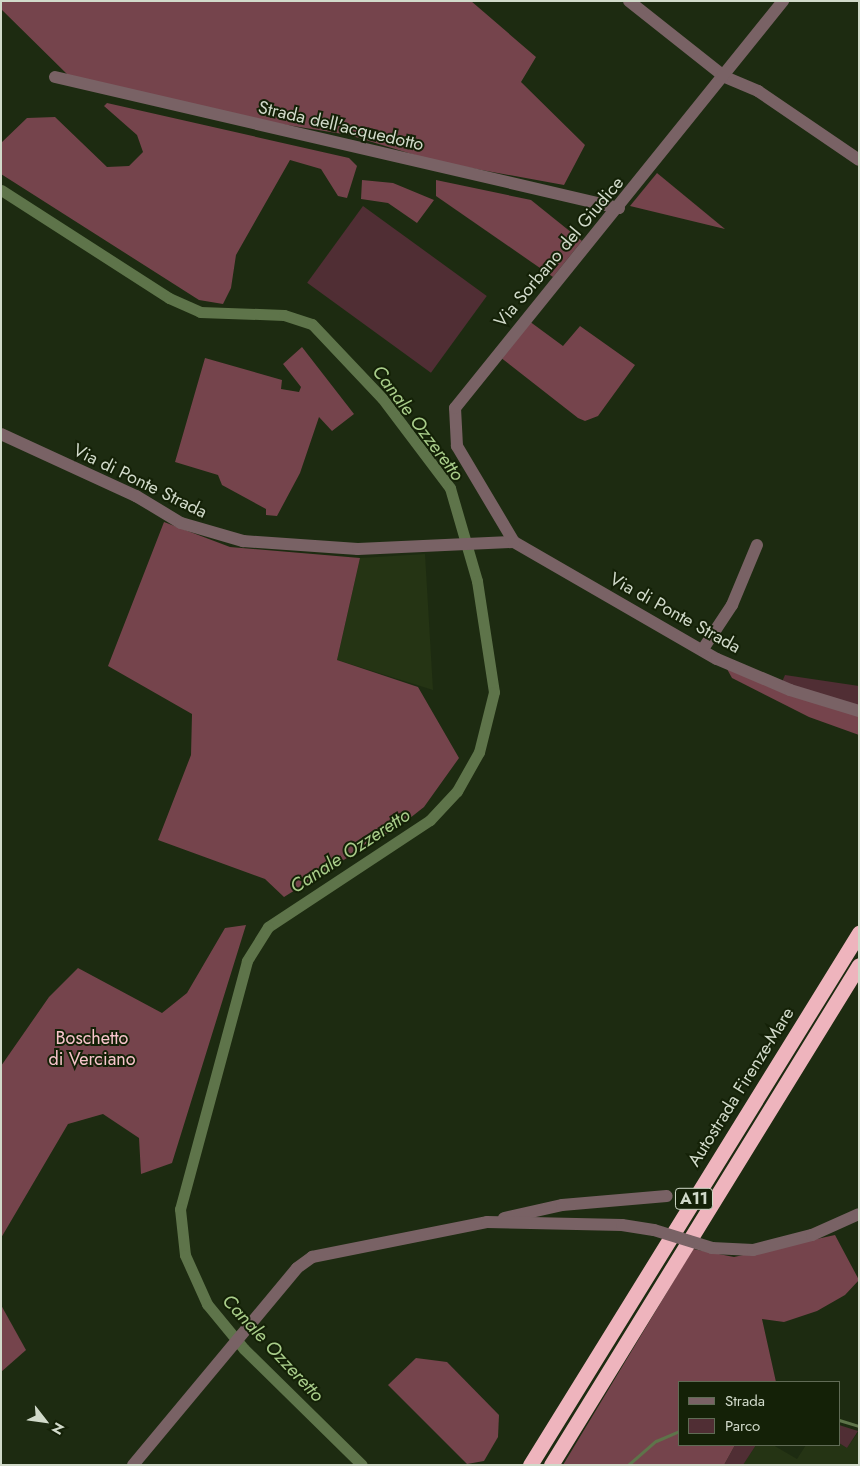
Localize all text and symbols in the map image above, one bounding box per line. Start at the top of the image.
street label: Strada dell'acquedotto [256,96,426,156]
street label: Via Sorbano del Giudice [490,172,628,332]
water label: Canale Ozzeretto [367,361,469,485]
street label: Via di Ponte Strada [69,439,211,523]
street label: Via di Ponte Strada [606,568,744,658]
water label: Canale Ozzeretto [286,804,414,898]
street label: Autostrada Firenze-Mare [683,1003,799,1171]
park label: Boschetto di Verciano [48,1028,136,1070]
road number: A11 [674,1186,714,1212]
water label: Canale Ozzeretto [217,1290,329,1406]
legend [678,1381,840,1446]
text: Strada [725,1390,765,1412]
north arrow [20,1396,70,1446]
text: Parco [725,1415,760,1437]
text: N [47,1419,69,1438]

